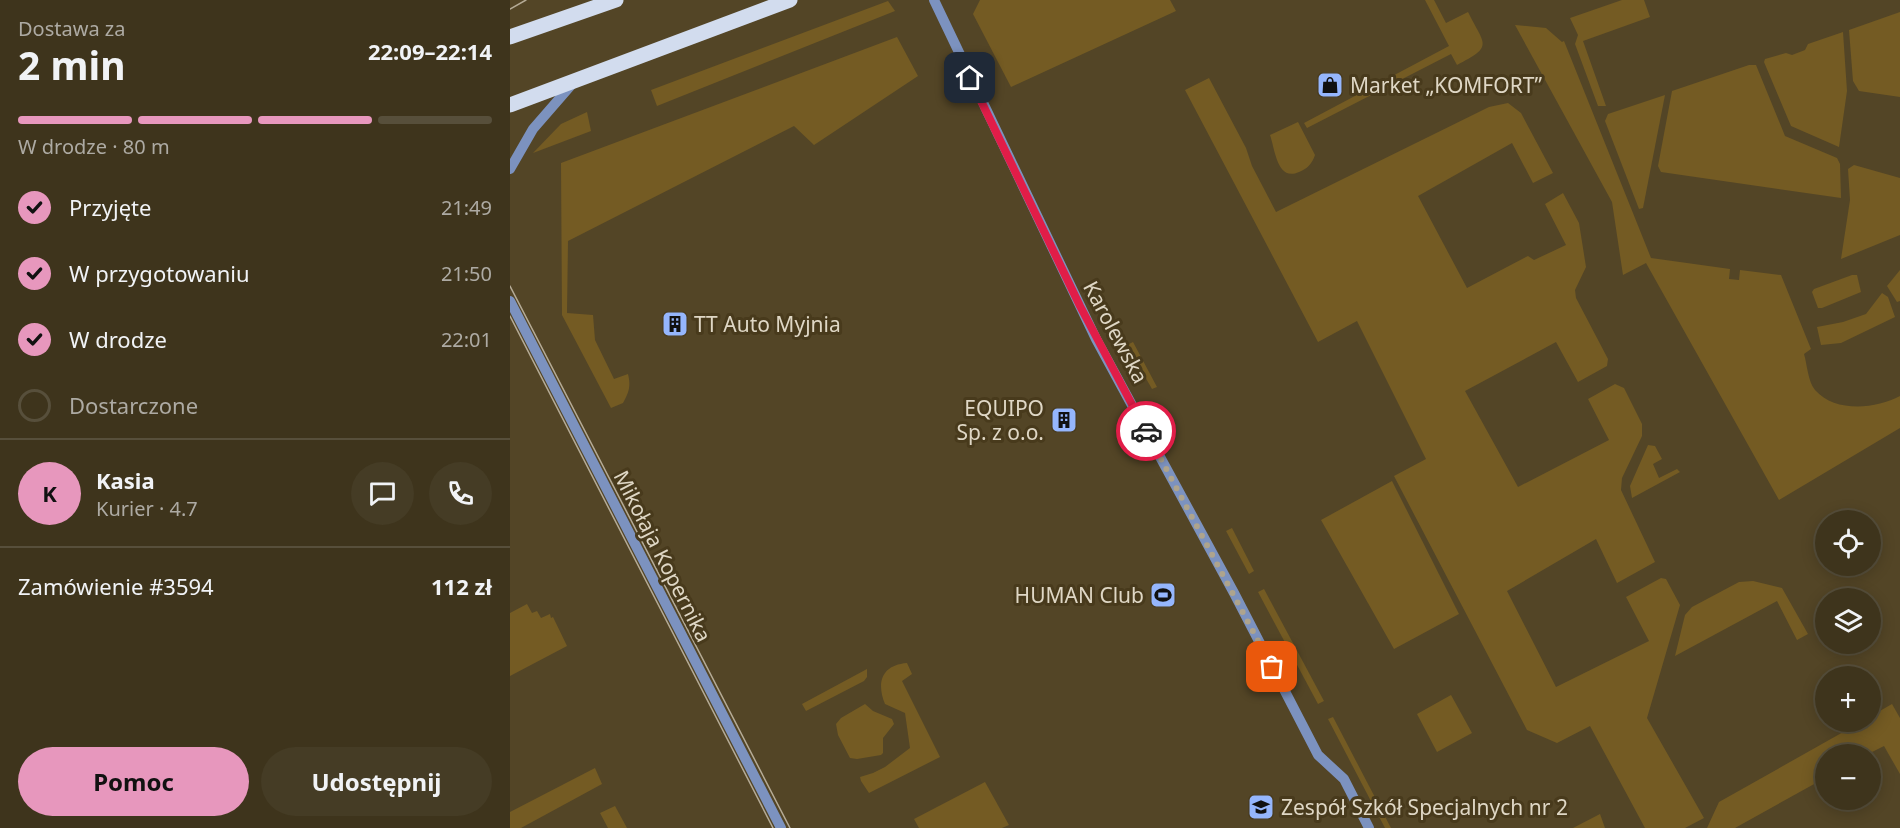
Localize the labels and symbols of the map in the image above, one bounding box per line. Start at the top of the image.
pin [944,52,995,103]
shop icon: Market „KOMFORT” [1315,70,1345,100]
place label: Market „KOMFORT” [1350,71,1542,99]
street label: Karolewska [1077,276,1155,388]
building icon: TT Auto Myjnia [660,309,690,339]
place label: TT Auto Myjnia [694,310,841,338]
place label: EQUIPO Sp. z o.o. [956,394,1044,446]
courier [1116,401,1176,461]
building icon: EQUIPO Sp. z o.o. [1049,405,1079,435]
street label: Mikołaja Kopernika [608,466,718,646]
sports icon: HUMAN Club [1148,580,1178,610]
place label: HUMAN Club [1015,581,1144,609]
pin [1246,641,1297,692]
school or university icon: Zespół Szkół Specjalnych nr 2 [1246,792,1276,822]
place label: Zespół Szkół Specjalnych nr 2 [1281,793,1568,821]

